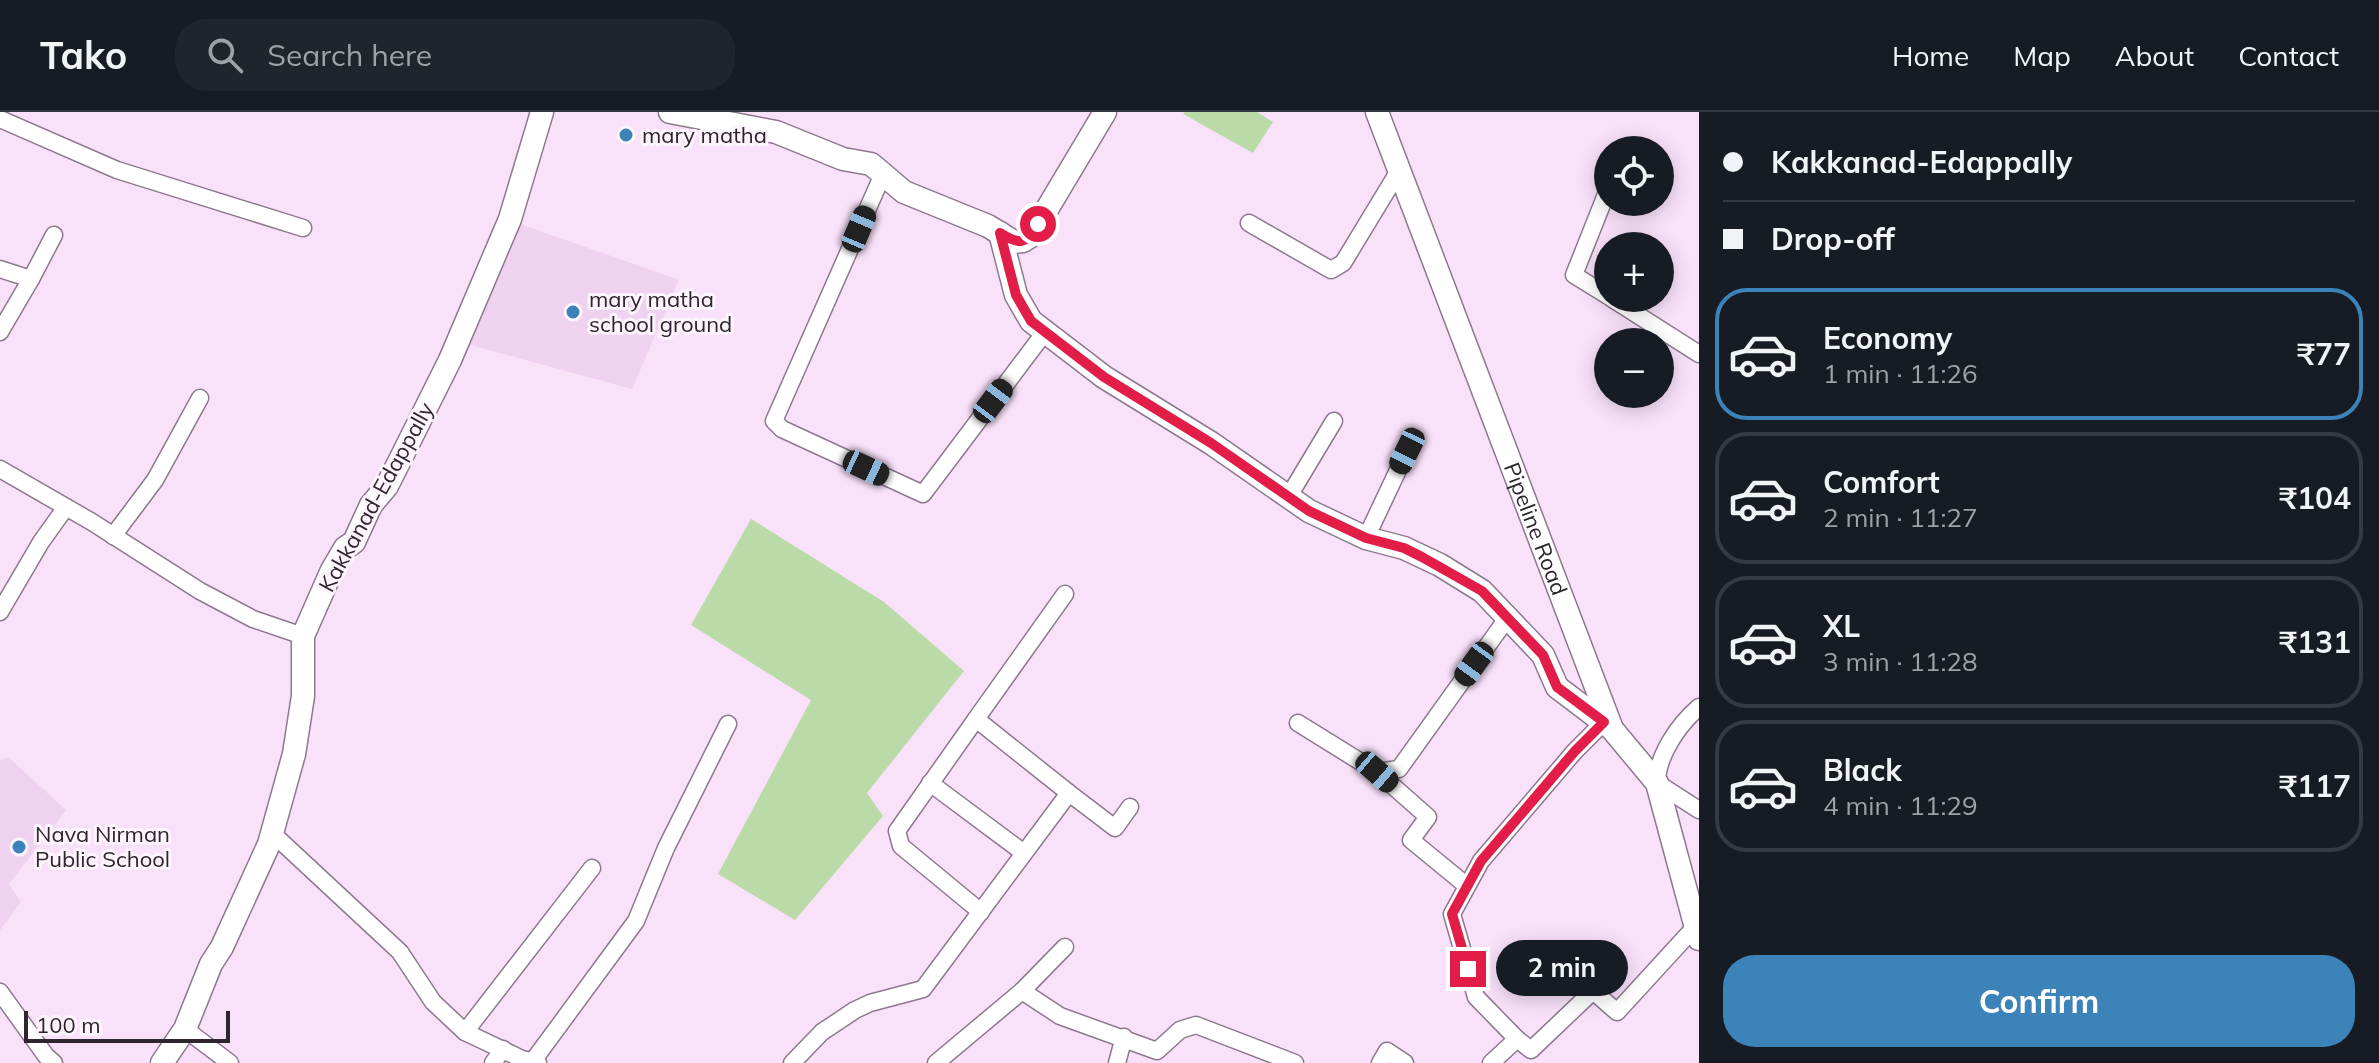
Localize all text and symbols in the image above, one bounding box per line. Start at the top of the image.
search box [175,19,735,91]
text: Tako [40,31,127,79]
icon: search [203,33,247,77]
text: Search here [267,36,432,74]
text: Home [1892,38,1969,73]
text: Map [2013,38,2071,73]
text: About [2115,38,2194,73]
text: Contact [2238,38,2339,73]
place label: mary matha [642,121,767,149]
marker: mary matha [617,126,635,144]
map controls [1594,136,1674,408]
button: locate [1594,136,1674,216]
text: Kakkanad-Edappally [1771,143,2072,181]
car [839,202,879,256]
route start [1020,206,1056,242]
text: Drop-off [1771,220,1895,258]
button: + [1594,232,1674,312]
place label: mary matha school ground [589,285,732,338]
marker: mary matha school ground [564,303,582,321]
icon: car [1727,318,1799,390]
text: Economy [1823,319,1952,357]
button: − [1594,328,1674,408]
text: ₹77 [2297,335,2351,373]
text: 1 min · 11:26 [1823,357,1978,390]
car [969,375,1017,427]
street label: Kakkanad-Edappally [312,397,440,597]
car [1386,424,1428,478]
car [839,447,893,489]
street label: Pipeline Road [1498,458,1574,599]
icon: car [1727,462,1799,534]
text: Comfort [1823,463,1940,501]
text: ₹104 [2279,479,2351,517]
text: 2 min · 11:27 [1823,501,1978,534]
icon: car [1727,606,1799,678]
text: XL [1823,607,1860,645]
text: ₹131 [2279,623,2351,661]
car [1450,638,1498,690]
text: 3 min · 11:28 [1823,645,1978,678]
car [1351,747,1403,797]
icon: car [1727,750,1799,822]
text: Black [1823,751,1902,789]
text: ₹117 [2279,767,2351,805]
text: 4 min · 11:29 [1823,789,1978,822]
place label: Nava Nirman Public School [35,820,170,873]
marker: Nava Nirman Public School [10,838,28,856]
callout: 2 min [1496,941,1628,997]
route end [1450,951,1486,987]
text: 2 min [1528,951,1596,984]
button: Confirm [1723,955,2355,1047]
scale bar [24,1007,230,1043]
text: 100 m [36,1011,101,1039]

